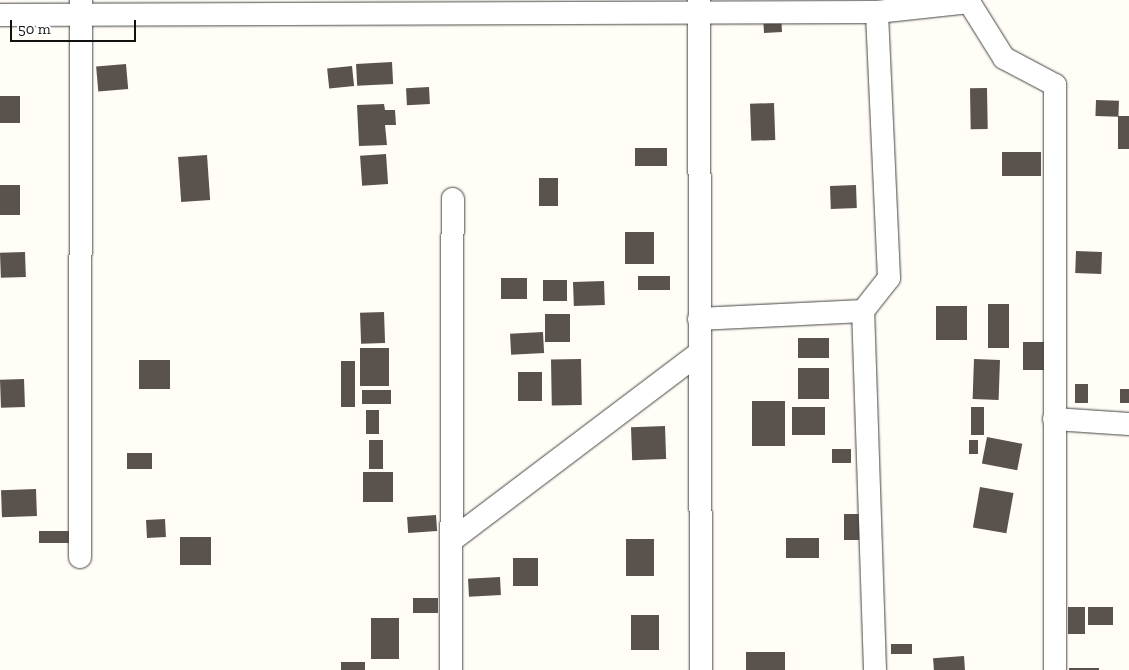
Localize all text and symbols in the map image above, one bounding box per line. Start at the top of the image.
scale bar [12,10,139,42]
text: 50 m [18,20,51,38]

